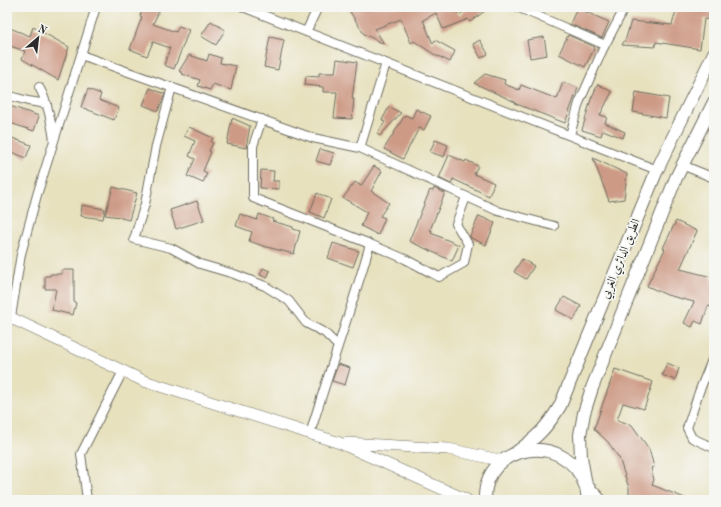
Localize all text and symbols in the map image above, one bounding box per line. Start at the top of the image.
north arrow [18,18,58,58]
text: N [36,24,49,38]
street label: الطريق الدائري الغربي [599,217,645,302]

